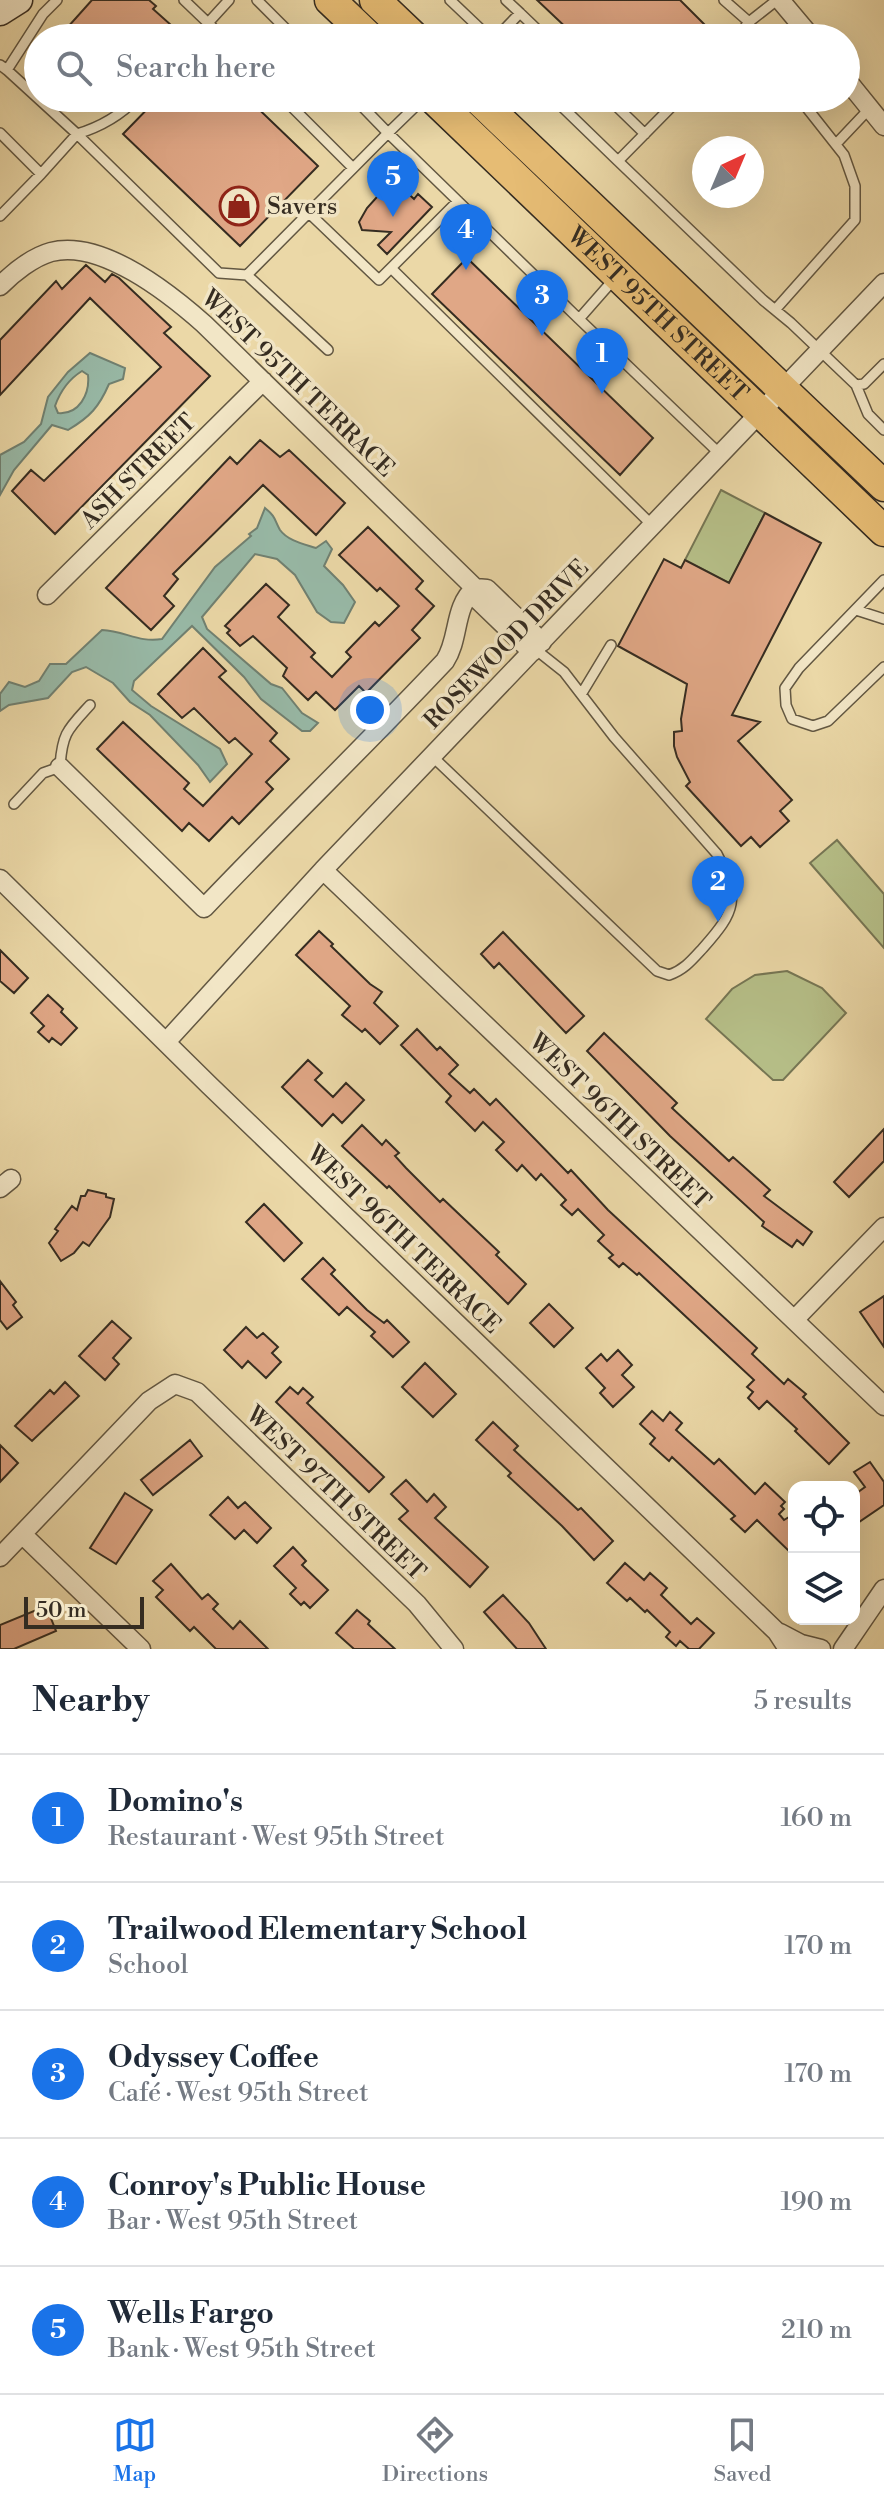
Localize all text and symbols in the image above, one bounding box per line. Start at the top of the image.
search box [24,24,860,112]
icon: search [52,46,96,90]
text: Search here [116,49,276,87]
north arrow [692,136,764,208]
pin: 5 [367,151,419,217]
shop icon: Savers [218,185,260,227]
place label: Savers [267,192,337,222]
pin: 4 [440,204,492,270]
street label: WEST 95TH STREET [560,220,754,409]
pin: 3 [516,270,568,336]
street label: WEST 95TH TERRACE [194,283,400,484]
pin: 1 [576,328,628,394]
street label: ASH STREET [74,408,203,536]
street label: ROSEWOOD DRIVE [418,553,596,736]
your location [350,690,390,730]
pin: 2 [692,856,744,922]
street label: WEST 96TH STREET [522,1027,716,1216]
street label: WEST 96TH TERRACE [299,1138,507,1340]
street label: WEST 97TH STREET [238,1399,432,1587]
map controls [788,1481,860,1625]
button: locate [788,1481,860,1553]
button: layers [788,1553,860,1625]
scale bar [24,1593,144,1629]
text: 50 m [36,1597,87,1624]
text: Nearby [32,1680,150,1722]
text: 5 results [754,1685,852,1717]
text: Domino's [108,1783,243,1821]
text: 1 [52,1802,64,1834]
text: 160 m [781,1802,852,1834]
text: Restaurant · West 95th Street [108,1821,444,1853]
text: Trailwood Elementary School [108,1911,527,1949]
text: 2 [50,1930,66,1962]
text: 170 m [784,1930,852,1962]
text: School [108,1949,188,1981]
text: Odyssey Coffee [108,2039,319,2077]
text: 3 [50,2058,66,2090]
text: 170 m [784,2058,852,2090]
text: Café · West 95th Street [108,2077,368,2109]
text: Conroy's Public House [108,2167,426,2205]
text: 4 [49,2186,67,2218]
text: 190 m [781,2186,852,2218]
text: Bar · West 95th Street [108,2205,358,2237]
text: Wells Fargo [108,2295,274,2333]
text: 5 [50,2314,66,2346]
text: 210 m [781,2314,852,2346]
text: Bank · West 95th Street [108,2333,376,2365]
tab: Map [113,2413,157,2488]
tab: Directions [382,2413,488,2488]
tab: Saved [714,2413,771,2488]

